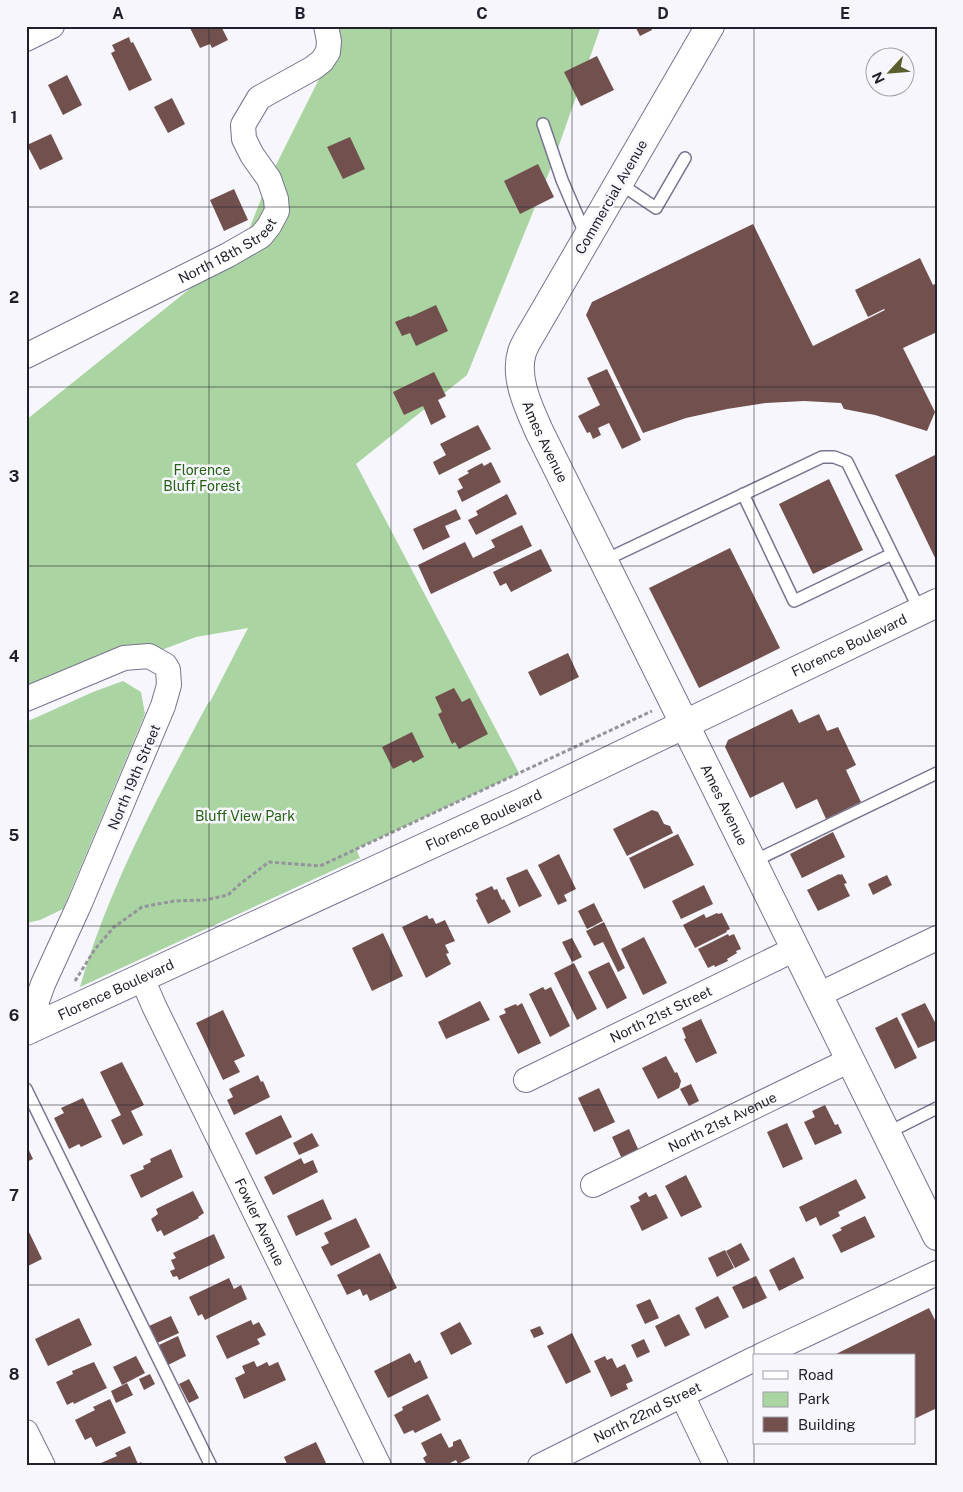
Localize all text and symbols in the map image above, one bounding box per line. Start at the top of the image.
text: A [112,4,124,23]
text: B [295,4,306,23]
text: C [476,4,488,23]
text: D [657,4,669,23]
text: E [840,4,850,23]
north arrow [866,48,916,98]
text: N [869,69,888,86]
text: 1 [11,108,17,127]
street label: Commercial Avenue [572,137,650,257]
street label: North 18th Street [176,215,280,287]
text: 2 [9,288,19,307]
street label: Ames Avenue [519,398,571,485]
park label: Florence Bluff Forest [163,462,241,494]
text: 3 [9,467,19,486]
street label: Florence Boulevard [789,611,909,680]
text: 4 [9,647,20,666]
street label: North 19th Street [105,722,163,832]
street label: Ames Avenue [698,761,751,848]
street label: Florence Boulevard [423,786,544,854]
park label: Bluff View Park [195,808,295,824]
text: 5 [9,826,20,845]
street label: Florence Boulevard [55,956,176,1023]
street label: North 21st Street [607,983,714,1046]
text: 6 [9,1006,19,1025]
street label: North 21st Avenue [666,1089,779,1155]
street label: Fowler Avenue [231,1176,288,1269]
text: 7 [9,1186,19,1205]
legend [753,1354,916,1444]
text: 8 [9,1365,20,1384]
text: Road [798,1366,834,1383]
street label: North 22nd Street [591,1379,704,1446]
text: Park [798,1390,830,1407]
text: Building [798,1416,856,1433]

